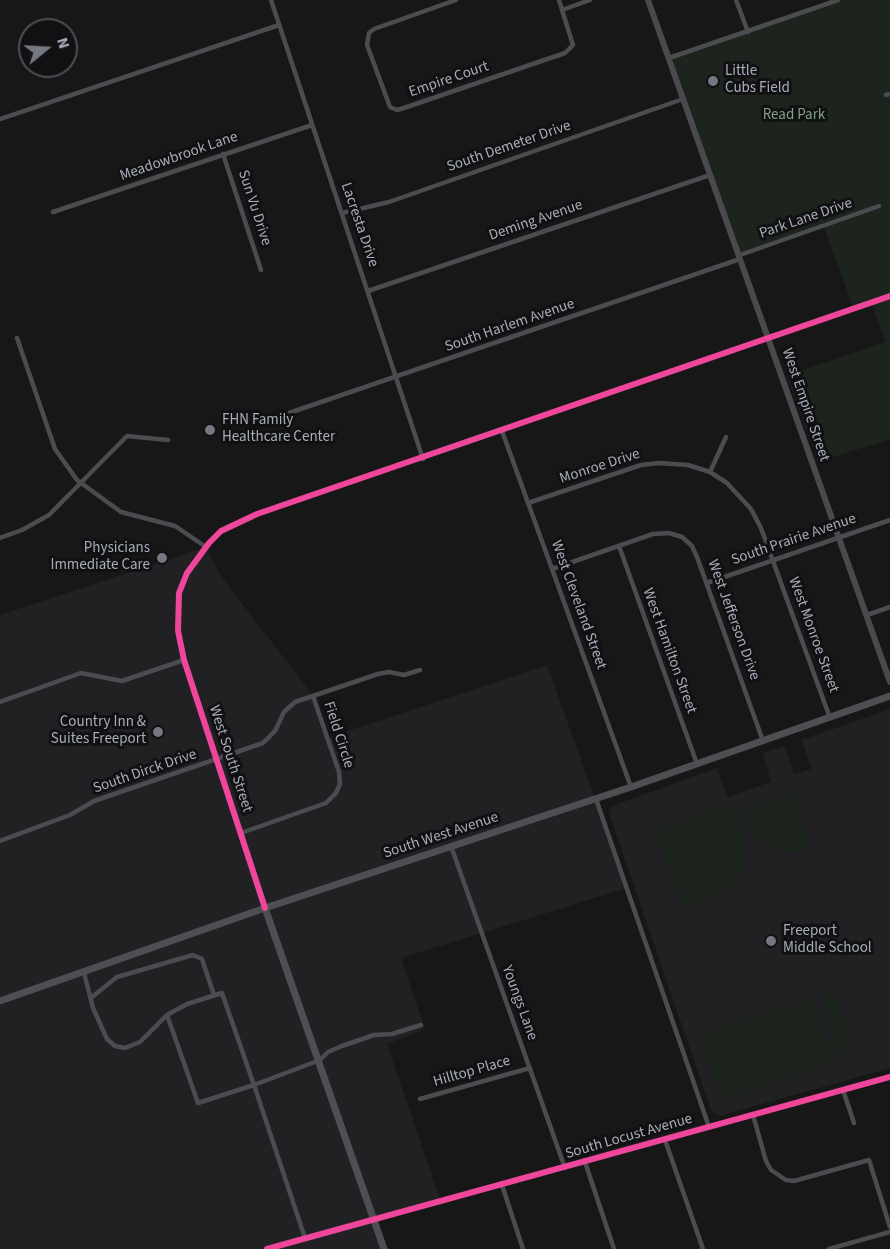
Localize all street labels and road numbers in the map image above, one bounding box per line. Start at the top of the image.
street label: Empire Court [407,58,491,102]
street label: South Demeter Drive [445,117,573,177]
street label: Meadowbrook Lane [118,128,240,186]
street label: Sun Vu Drive [233,168,275,248]
street label: Lacresta Drive [336,180,382,270]
street label: Park Lane Drive [757,195,855,243]
street label: Deming Avenue [487,197,585,245]
street label: South Harlem Avenue [443,295,577,357]
street label: West Empire Street [777,346,833,464]
street label: Monroe Drive [558,446,642,488]
street label: South Prairie Avenue [729,510,859,570]
street label: West Cleveland Street [546,538,610,672]
street label: West Jefferson Drive [703,557,763,683]
street label: West Monroe Street [784,575,842,695]
street label: West Hamilton Street [638,586,700,716]
street label: Field Circle [319,699,357,771]
street label: West South Street [204,703,256,815]
street label: South Dirck Drive [91,746,199,798]
street label: South West Avenue [381,809,501,863]
street label: Youngs Lane [497,963,541,1043]
street label: Hilltop Place [431,1052,513,1092]
street label: South Locust Avenue [564,1110,694,1164]

